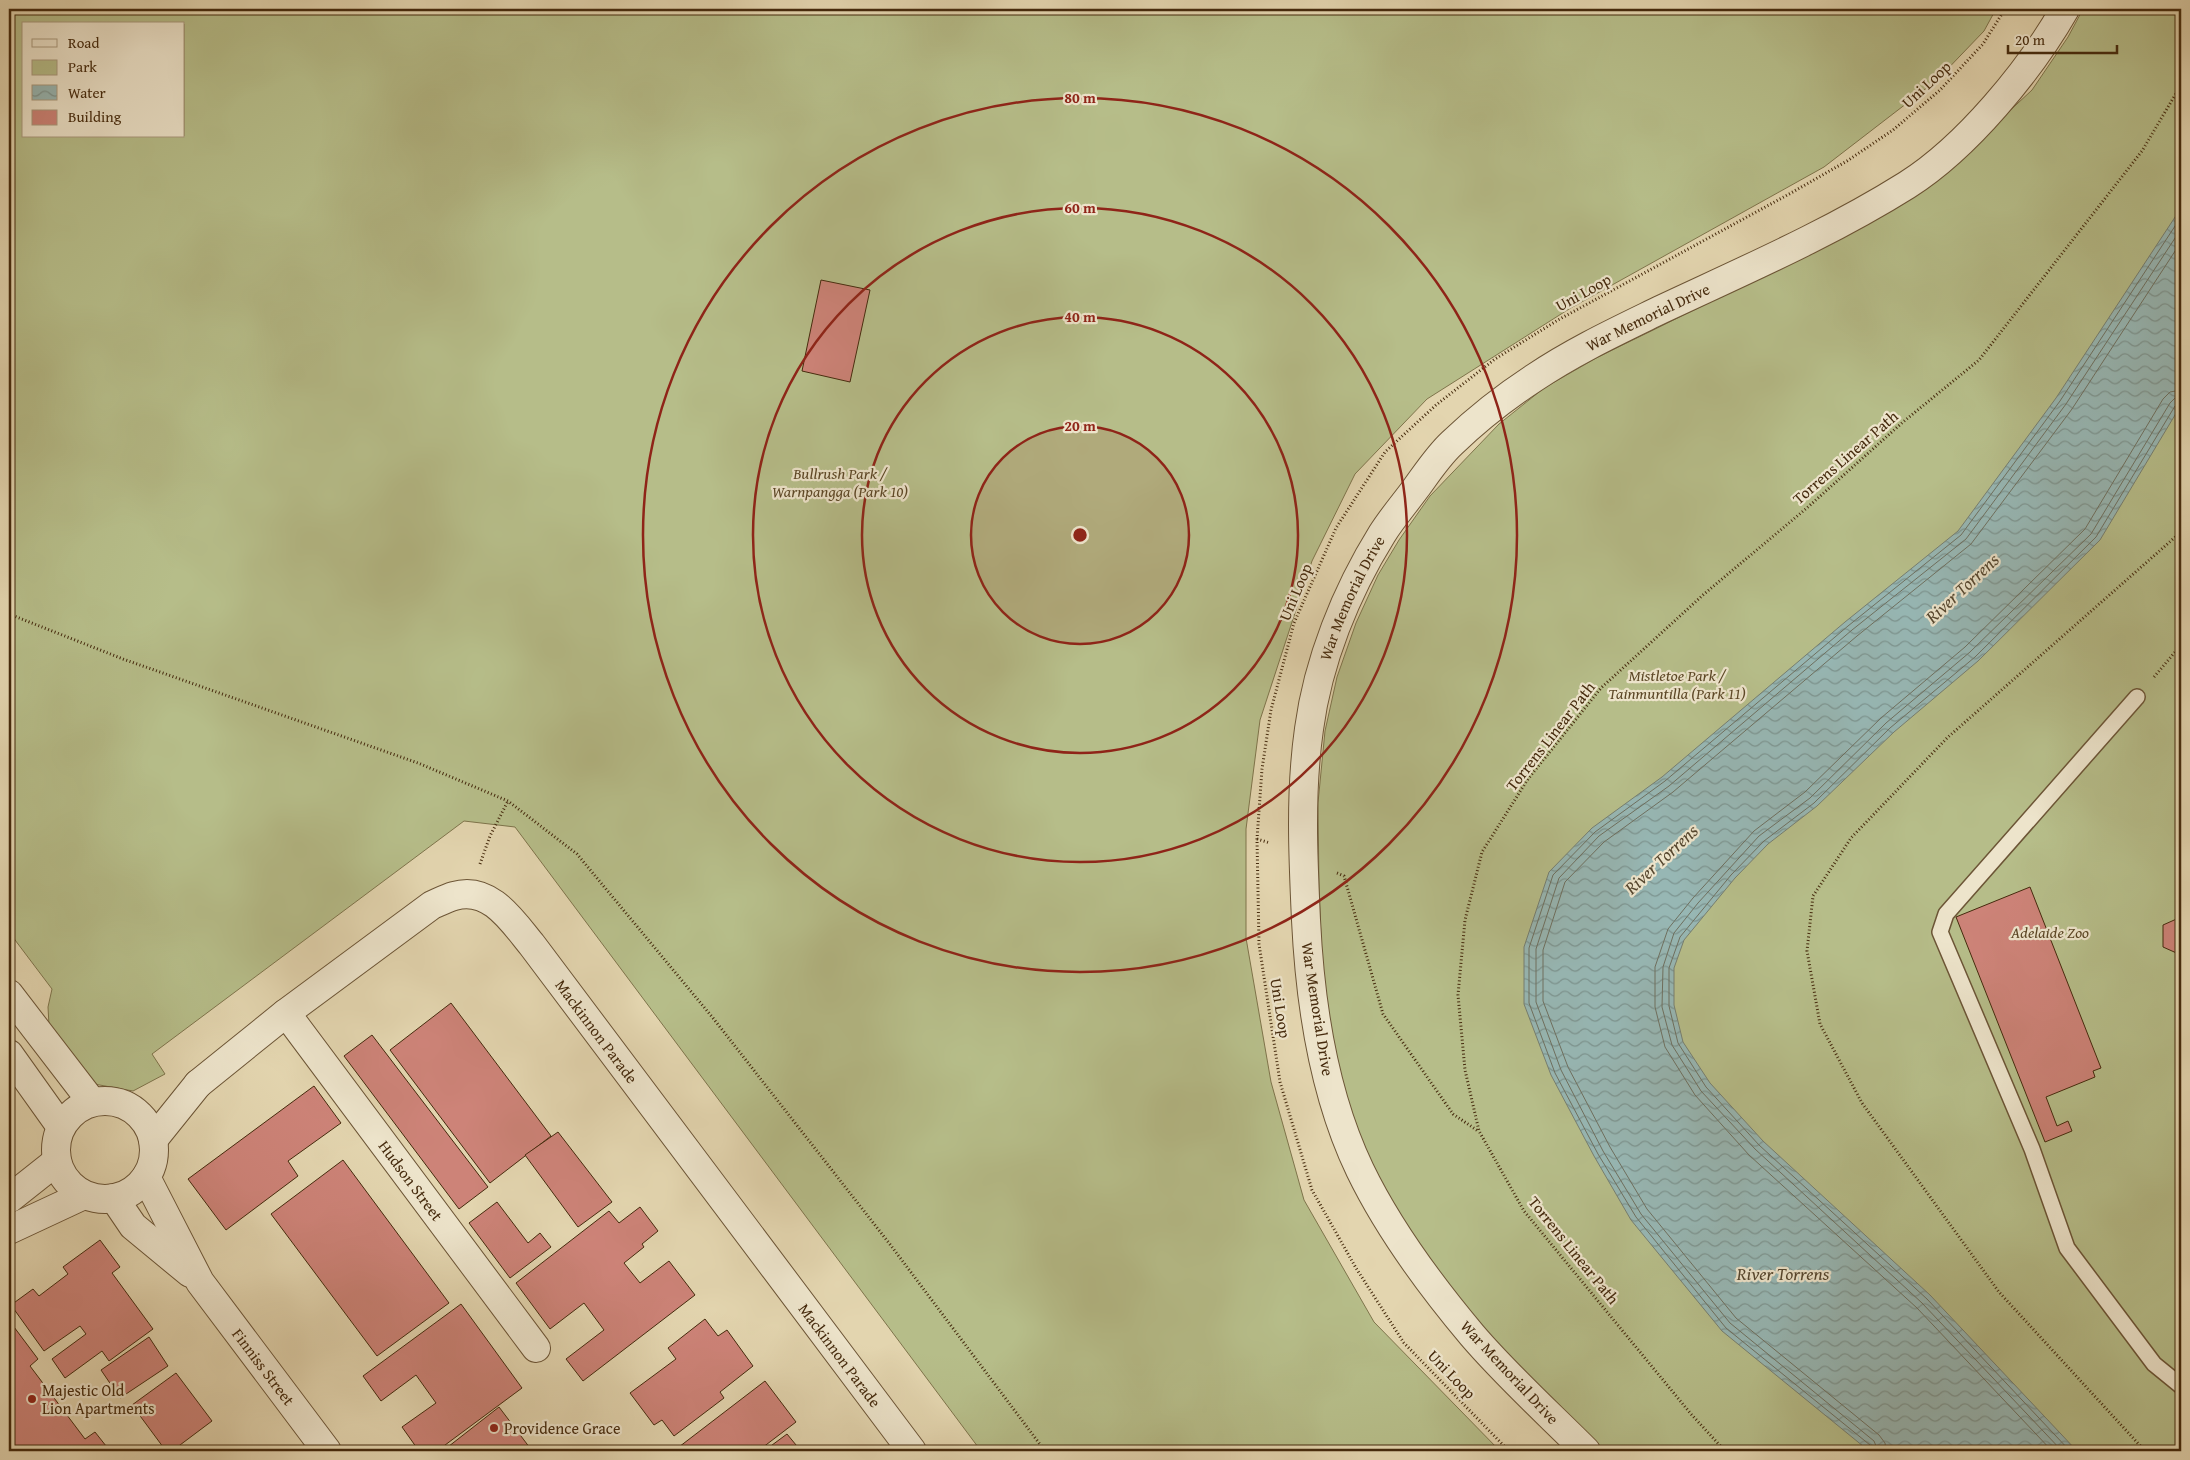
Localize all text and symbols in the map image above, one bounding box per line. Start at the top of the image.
legend [22,22,185,138]
scale bar [2008,22,2116,54]
text: 20 m [2015,29,2046,50]
text: Road [68,32,99,53]
street label: Uni Loop [1896,54,1957,113]
text: Park [68,56,97,77]
text: Water [68,82,106,103]
text: 80 m [1064,87,1096,108]
text: Building [68,106,122,127]
text: 60 m [1064,197,1096,218]
street label: Uni Loop [1551,267,1616,317]
street label: War Memorial Drive [1581,277,1714,357]
text: 40 m [1064,306,1096,327]
street label: Torrens Linear Path [1787,404,1903,510]
text: 20 m [1064,415,1096,436]
park label: Bullrush Park / Warnpangga (Park 10) [772,461,908,503]
centre of rings [1071,526,1089,544]
street label: War Memorial Drive [1313,531,1390,663]
water label: River Torrens [1918,546,2005,630]
street label: Uni Loop [1272,559,1318,624]
park label: Mistletoe Park / Tainmuntilla (Park 11) [1608,663,1746,705]
street label: Torrens Linear Path [1500,676,1600,796]
water label: River Torrens [1617,817,1704,901]
park label: Adelaide Zoo [2010,920,2089,944]
street label: War Memorial Drive [1296,940,1340,1078]
street label: Mackinnon Parade [550,974,644,1088]
street label: Uni Loop [1264,976,1298,1040]
street label: Hudson Street [373,1135,449,1226]
street label: Torrens Linear Path [1523,1191,1625,1309]
water label: River Torrens [1736,1260,1830,1287]
street label: Mackinnon Parade [793,1298,887,1412]
street label: War Memorial Drive [1455,1314,1565,1430]
street label: Finniss Street [227,1323,301,1411]
street label: Uni Loop [1422,1344,1482,1404]
place label: Majestic Old Lion Apartments [42,1378,155,1420]
marker: Majestic Old Lion Apartments [26,1393,38,1405]
place label: Providence Grace [504,1416,620,1440]
marker: Providence Grace [488,1422,500,1434]

